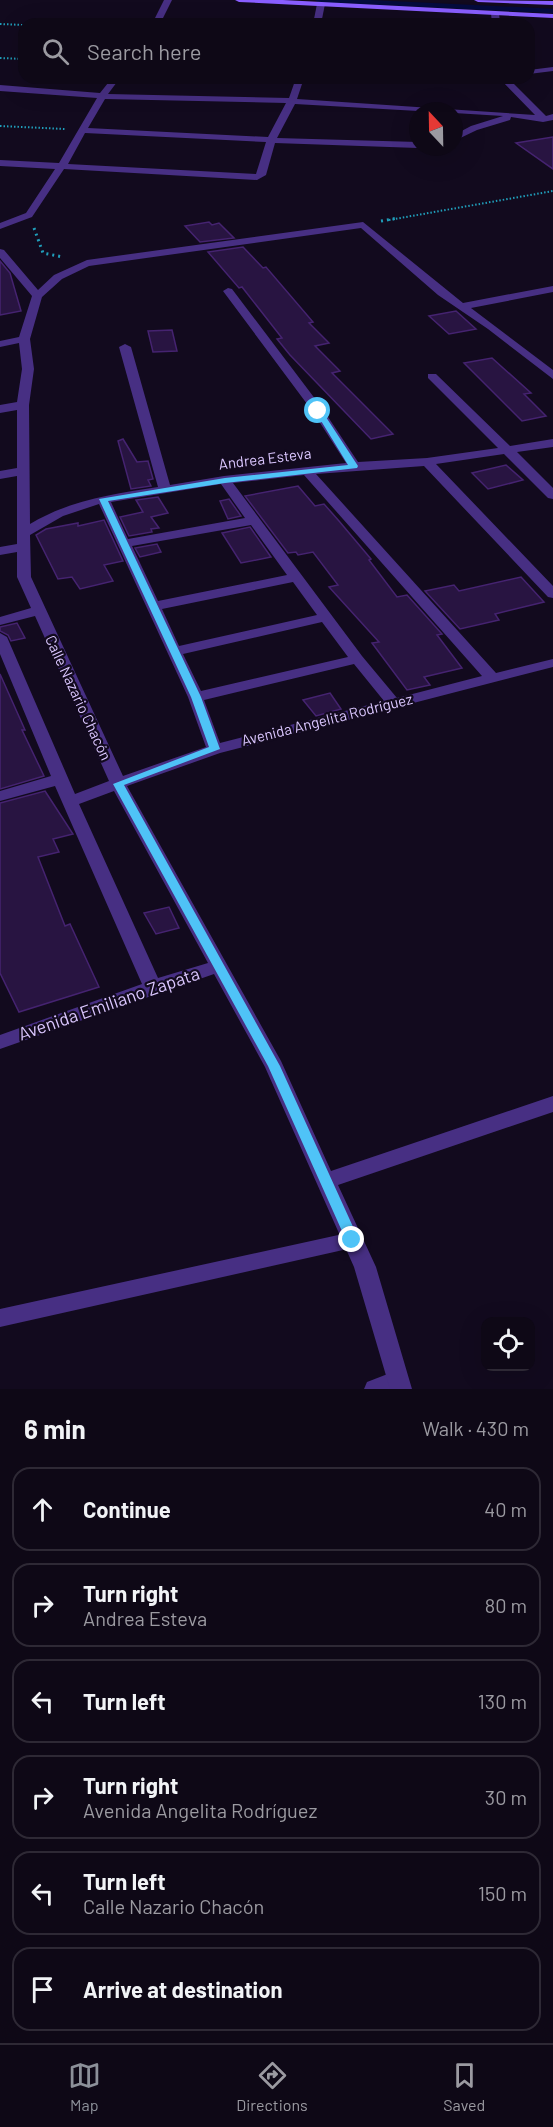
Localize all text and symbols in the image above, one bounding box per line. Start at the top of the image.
search box [18,18,535,84]
icon: search [39,35,72,68]
text: Search here [87,38,201,64]
north arrow [409,102,463,156]
route start [304,397,330,423]
street label: Andrea Esteva [218,443,312,473]
street label: Calle Nazario Chacón [42,632,116,763]
street label: Avenida Angelita Rodríguez [239,689,415,749]
street label: Avenida Emiliano Zapata [15,962,202,1044]
route end [338,1226,364,1252]
map controls [481,1317,535,1371]
button: locate [481,1317,535,1371]
text: 6 min [24,1413,86,1444]
text: Walk · 430 m [422,1416,529,1440]
icon: ahead [26,1493,59,1526]
text: Continue [83,1496,171,1522]
text: 40 m [484,1497,527,1521]
text: Turn right [83,1580,178,1606]
icon: right [26,1589,59,1622]
text: 80 m [485,1593,527,1617]
text: Andrea Esteva [83,1606,207,1630]
icon: left [26,1685,59,1718]
text: Turn left [83,1688,166,1714]
text: 130 m [478,1689,527,1713]
text: Turn right [83,1772,178,1798]
icon: right [26,1781,59,1814]
text: 30 m [485,1785,527,1809]
text: Avenida Angelita Rodríguez [83,1798,317,1822]
text: Turn left [83,1868,166,1894]
icon: left [26,1877,59,1910]
text: 150 m [478,1881,527,1905]
text: Calle Nazario Chacón [83,1894,264,1918]
icon: arrive [26,1973,59,2006]
text: Arrive at destination [83,1976,282,2002]
tab: Map [68,2059,101,2114]
tab: Directions [236,2059,308,2114]
tab: Saved [443,2059,485,2114]

